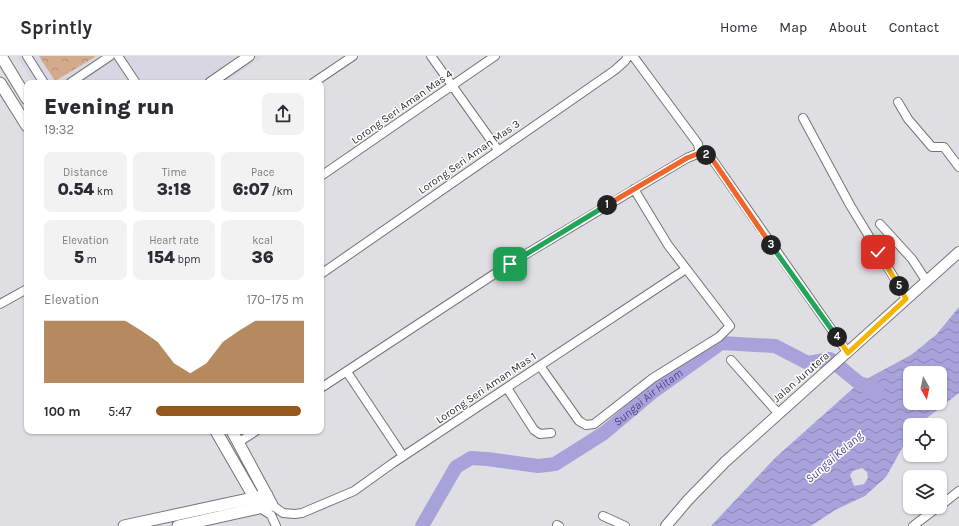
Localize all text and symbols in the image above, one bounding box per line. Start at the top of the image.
text: Sprintly [20,17,92,39]
text: Home [720,19,757,36]
text: Map [779,19,807,36]
text: About [829,19,867,36]
text: Contact [889,19,939,36]
street label: Lorong Seri Aman Mas 4 [349,67,455,147]
button: share [262,93,304,135]
text: Evening run [44,94,174,120]
street label: Lorong Seri Aman Mas 3 [416,117,522,197]
text: 19:32 [44,122,74,137]
pin: 2 [696,145,716,165]
text: 2 [703,148,709,161]
text: Distance [63,166,108,179]
text: Time [162,166,186,179]
text: Pace [251,166,274,179]
text: 0.54 [57,179,94,199]
text: 3:18 [157,179,191,199]
text: 6:07 [232,179,269,199]
text: km [94,185,113,198]
text: /km [269,185,293,198]
pin: 1 [597,195,617,215]
text: 1 [605,198,609,211]
text: Elevation [62,234,109,247]
text: Heart rate [149,234,199,247]
text: kcal [252,234,273,247]
pin: 3 [761,235,781,255]
pin [861,235,895,269]
text: 3 [768,238,774,251]
icon: check [867,241,889,263]
text: 5 [74,247,84,267]
text: 154 [147,247,175,267]
text: 36 [252,247,274,267]
pin [493,247,527,281]
text: m [84,253,97,266]
text: bpm [175,253,201,266]
icon: arrive [499,253,521,275]
pin: 5 [889,276,909,296]
text: 5 [896,279,902,292]
text: Elevation [44,292,99,307]
text: 170–175 m [247,292,304,307]
pin: 4 [827,327,847,347]
text: 4 [834,330,840,343]
street label: Jalan Jurutera [770,349,832,405]
street label: Lorong Seri Aman Mas 1 [433,350,539,426]
water label: Sungai Air Hitam [611,366,685,429]
north arrow [903,366,947,410]
map controls [903,366,947,514]
text: 100 m [44,404,81,419]
text: 5:47 [108,404,132,419]
button: locate [903,418,947,462]
water label: Sungai Kelang [802,428,866,486]
button: layers [903,470,947,514]

